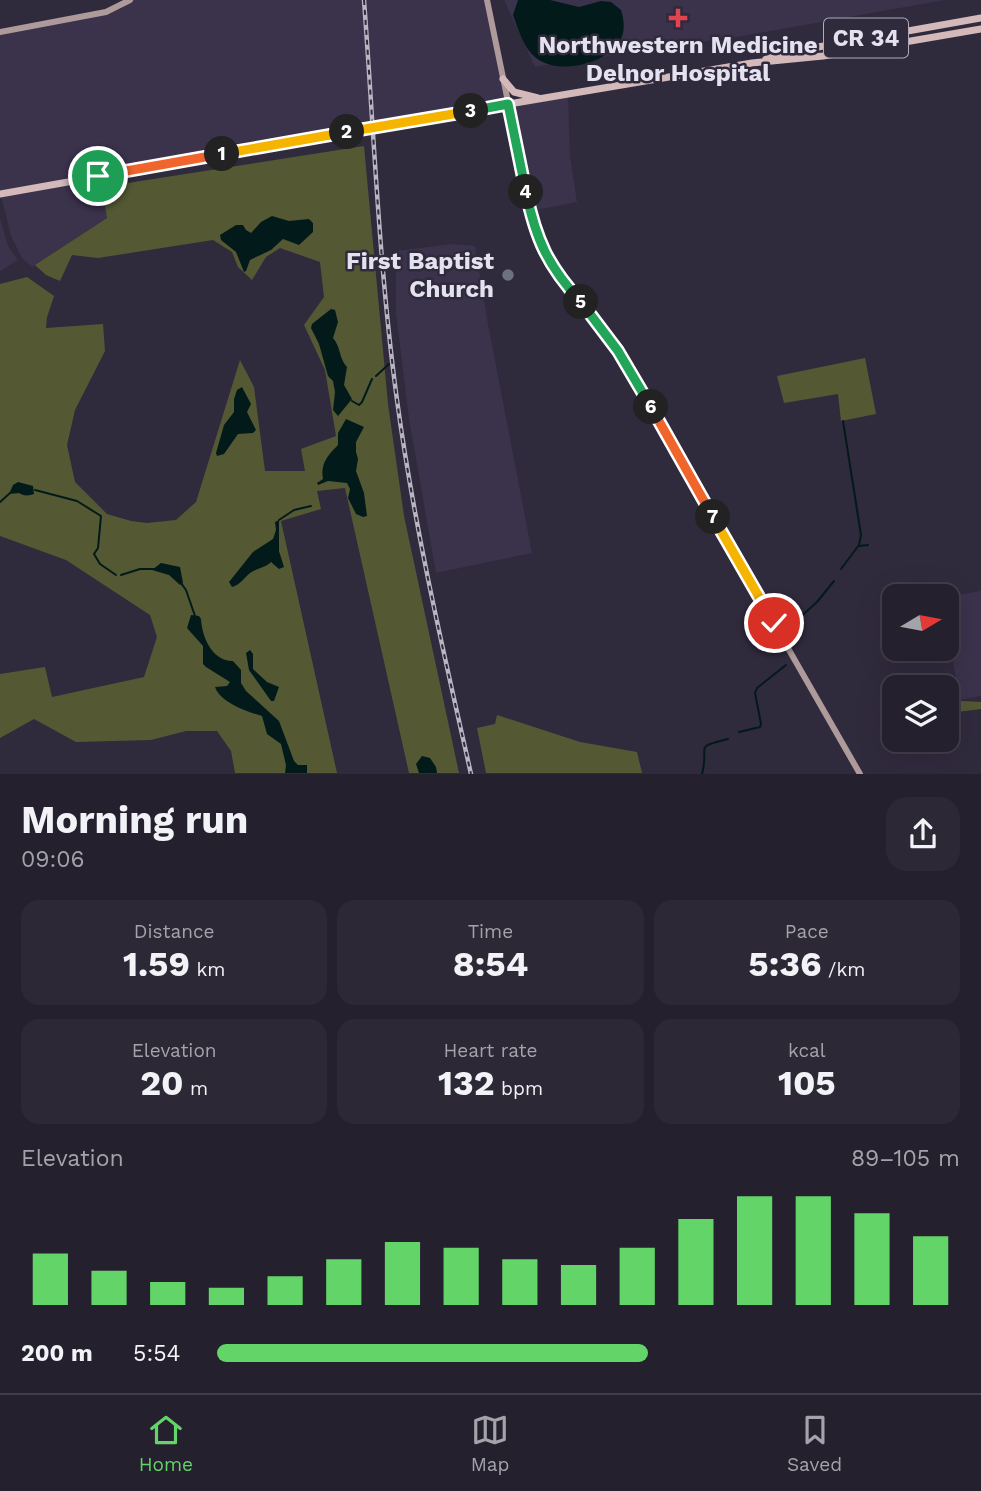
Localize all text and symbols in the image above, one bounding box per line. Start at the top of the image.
marker: Northwestern Medicine Delnor Hospital [668,8,688,28]
road number: CR 34 [824,19,908,58]
place label: Northwestern Medicine Delnor Hospital [538,31,818,87]
pin: 3 [454,94,489,128]
text: 3 [465,99,476,122]
pin: 2 [330,114,364,150]
text: 2 [341,120,352,143]
pin: 1 [204,136,240,172]
text: 1 [217,142,226,165]
pin [68,146,128,206]
icon: arrive [79,157,117,195]
pin: 4 [508,174,544,210]
text: 4 [519,180,532,203]
place label: First Baptist Church [346,247,495,303]
marker: First Baptist Church [500,267,516,283]
pin: 5 [564,284,598,320]
text: 5 [575,290,586,313]
pin: 6 [634,390,668,424]
text: 6 [645,395,656,418]
pin: 7 [696,500,730,534]
text: 7 [707,505,718,528]
north arrow [882,584,959,662]
map controls [882,584,959,752]
pin [744,593,804,653]
icon: check [755,604,793,642]
button: layers [882,675,959,752]
button: share [886,797,960,871]
text: Morning run [21,798,248,842]
text: 09:06 [21,846,85,873]
text: Distance [134,920,215,943]
text: Time [468,920,513,943]
text: Pace [785,920,829,943]
text: 1.59 [123,943,190,985]
text: 8:54 [453,943,528,985]
text: 5:36 [748,943,822,985]
text: km [190,958,225,981]
text: /km [822,958,865,981]
text: Elevation [132,1039,217,1062]
text: Heart rate [444,1039,537,1062]
text: kcal [788,1039,826,1062]
text: 20 [140,1062,184,1104]
text: 132 [438,1062,495,1104]
text: 105 [778,1062,836,1104]
text: m [184,1077,208,1100]
text: bpm [495,1077,543,1100]
text: Elevation [21,1145,124,1172]
text: 89–105 m [851,1145,960,1172]
text: 200 m [21,1340,93,1367]
text: 5:54 [133,1340,181,1367]
tab: Home [139,1411,193,1476]
tab: Map [471,1411,509,1476]
tab: Saved [787,1411,842,1476]

